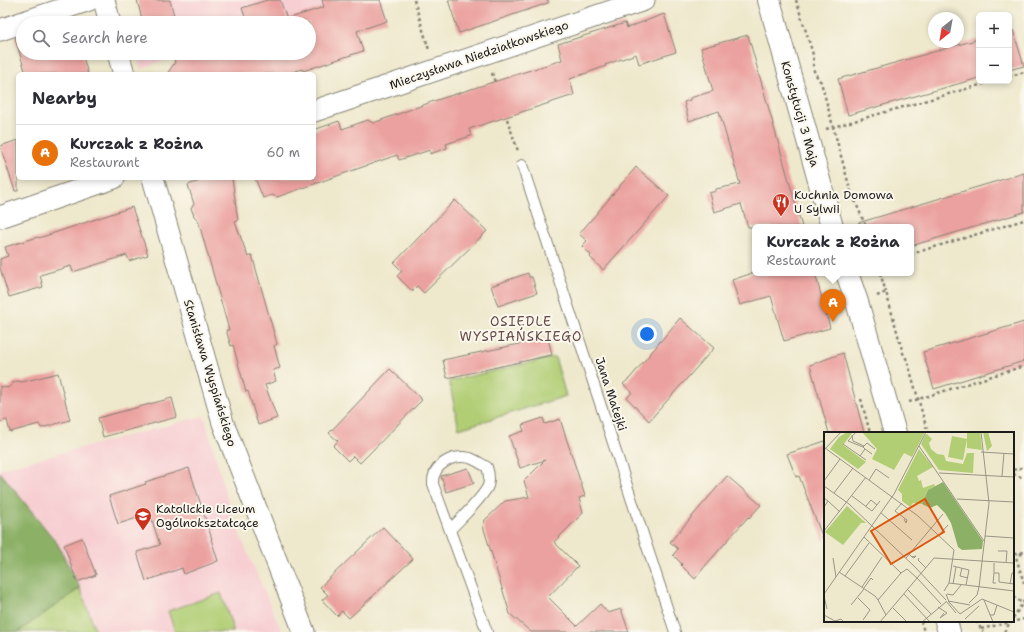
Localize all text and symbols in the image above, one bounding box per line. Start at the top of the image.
north arrow [928,12,964,48]
map controls [976,12,1012,84]
button: + [976,12,1012,48]
search box [16,16,316,60]
street label: Mieczysława Niedziałkowskiego [387,17,571,93]
icon: search [30,27,52,49]
text: Search here [62,28,148,48]
button: − [976,48,1012,84]
street label: Konstytucji 3 Maja [777,59,823,169]
text: Nearby [32,87,97,109]
text: Kurczak z Rożna [70,134,203,154]
text: A [40,144,50,161]
text: 60 m [267,144,300,161]
text: Restaurant [70,154,140,171]
place label: Kuchnia Domowa U Sylwii [794,187,894,217]
restaurant icon: Kuchnia Domowa U Sylwii [771,192,791,217]
popup [752,224,914,276]
text: Kurczak z Rożna [767,232,899,252]
text: Restaurant [767,252,836,269]
pin: A [820,289,846,322]
street label: Stanisława Wyspiańskiego [180,297,240,449]
district label: OSIEDLE WYSPIAŃSKIEGO [460,313,582,345]
your location [637,324,657,344]
street label: Jana Matejki [592,355,630,433]
inset map [824,432,1014,622]
place label: Katolickie Liceum Ogólnokształcące [156,501,259,531]
school or university icon: Katolickie Liceum Ogólnokształcące [133,506,153,531]

